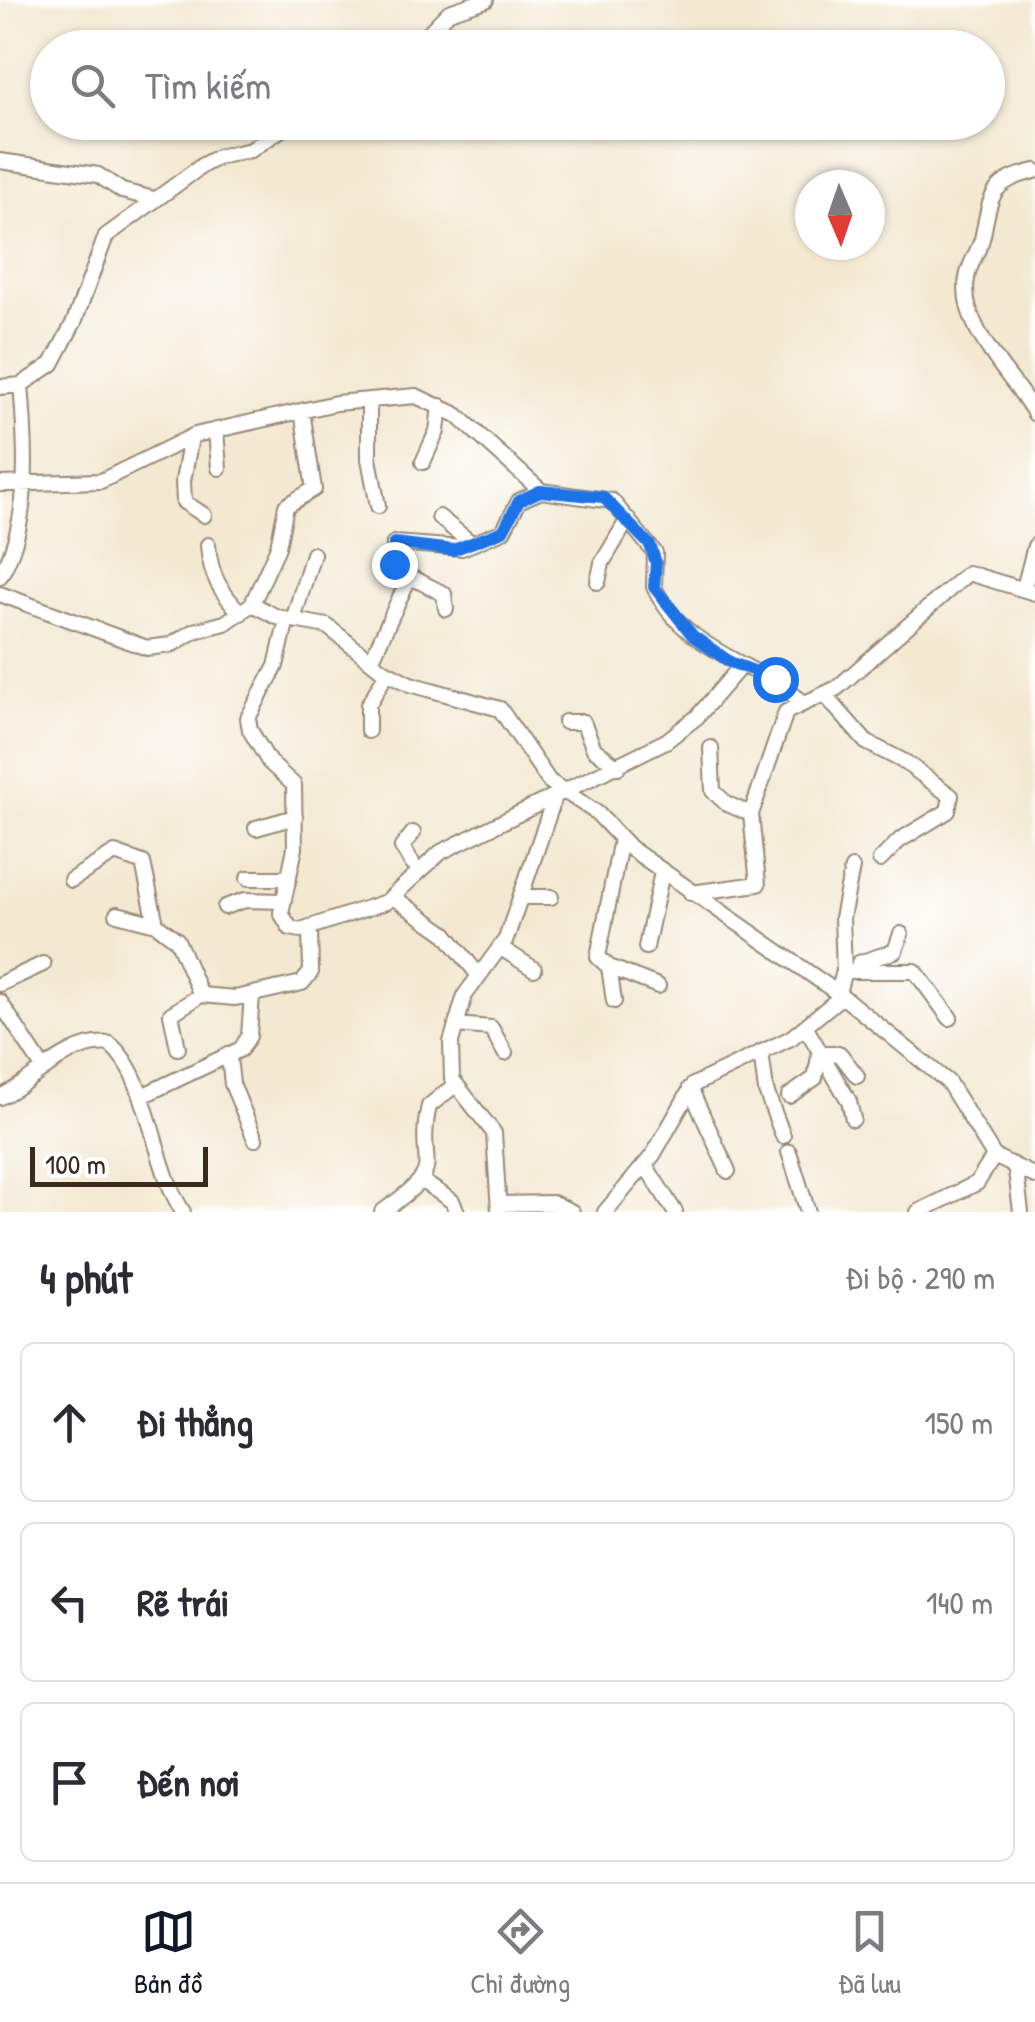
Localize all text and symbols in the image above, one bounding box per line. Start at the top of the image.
search box [30,30,1005,140]
icon: search [65,58,120,113]
text: Tìm kiếm [145,59,271,111]
north arrow [795,170,885,260]
route end [372,542,418,588]
route start [753,657,799,703]
scale bar [30,1142,208,1186]
text: 100 m [45,1145,106,1183]
text: 4 phút [40,1249,132,1306]
text: Đi bộ · 290 m [845,1256,995,1299]
icon: ahead [42,1395,97,1450]
text: Đi thẳng [137,1396,253,1448]
text: 150 m [924,1401,993,1444]
icon: left [42,1575,97,1630]
text: Rẽ trái [137,1576,229,1628]
text: 140 m [926,1581,993,1624]
icon: arrive [42,1755,97,1810]
text: Đến nơi [137,1756,240,1808]
tab: Bản đồ [134,1904,202,2002]
tab: Chỉ đường [470,1904,570,2002]
tab: Đã lưu [838,1904,901,2002]

